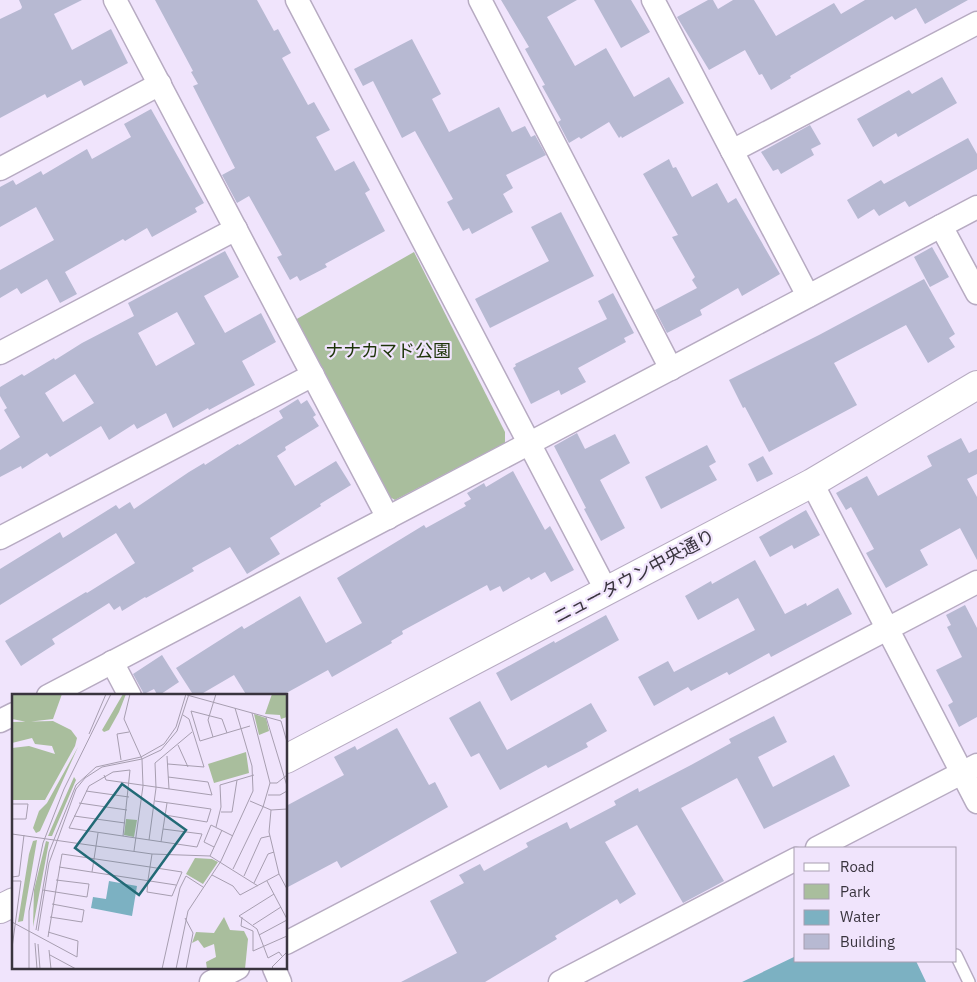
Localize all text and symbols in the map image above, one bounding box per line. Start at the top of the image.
park label: ナナカマド公園 [325,339,451,362]
street label: ニュータウン中央通り [549,524,719,628]
inset map [12,694,288,970]
legend [794,847,957,962]
text: Road [840,857,875,876]
text: Park [840,882,870,901]
text: Water [840,907,881,926]
text: Building [840,932,895,951]

